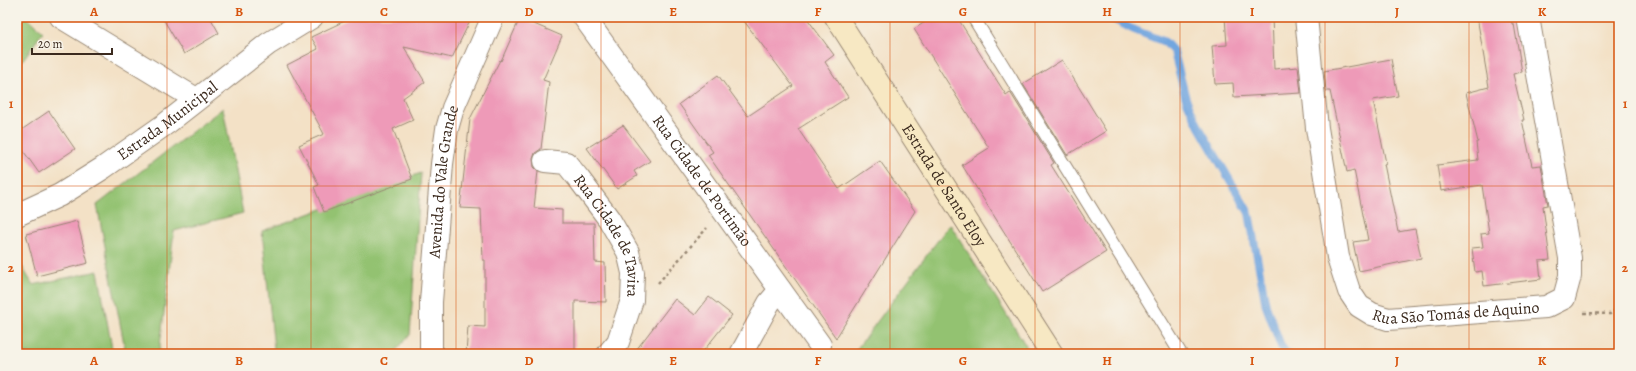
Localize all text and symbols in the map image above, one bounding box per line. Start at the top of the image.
text: A [89,3,99,20]
text: B [235,3,243,20]
text: C [380,3,388,20]
text: D [524,3,534,20]
text: E [669,3,677,20]
text: F [815,3,822,20]
text: G [959,3,967,20]
text: H [1102,3,1112,20]
text: I [1250,3,1255,20]
text: J [1395,3,1399,20]
text: K [1538,3,1547,20]
scale bar [32,30,112,56]
text: 20 m [38,36,62,52]
street label: Estrada Municipal [113,76,222,166]
text: 1 [9,95,14,112]
text: 1 [1623,95,1628,112]
street label: Avenida do Vale Grande [423,103,464,260]
street label: Rua Cidade de Portimão [647,111,757,251]
street label: Estrada de Santo Eloy [896,120,992,252]
street label: Rua Cidade de Tavira [568,170,644,298]
text: 2 [8,259,15,276]
text: 2 [1622,259,1629,276]
street label: Rua São Tomás de Aquino [1370,297,1540,330]
text: A [89,352,99,369]
text: B [235,352,243,369]
text: C [380,352,388,369]
text: D [524,352,534,369]
text: E [669,352,677,369]
text: F [815,352,822,369]
text: G [959,352,967,369]
text: H [1102,352,1112,369]
text: I [1250,352,1255,369]
text: J [1395,352,1399,369]
text: K [1538,352,1547,369]

